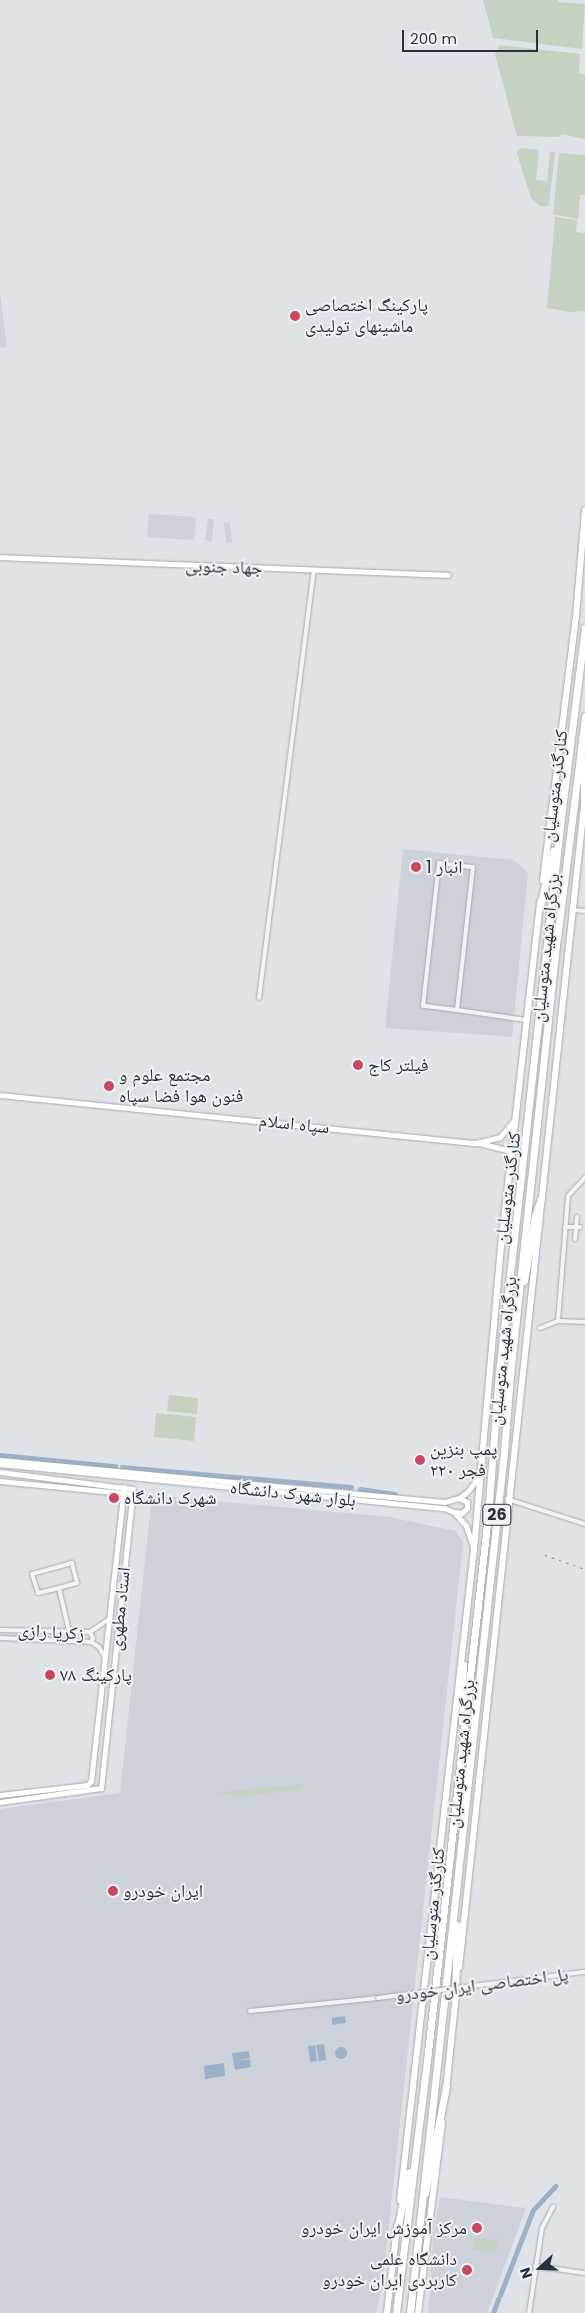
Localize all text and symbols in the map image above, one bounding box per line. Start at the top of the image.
scale bar [405,20,541,52]
text: 200 m [410,28,457,49]
place label: پارکینگ اختصاصی ماشینهای تولیدی [305,295,428,338]
marker: پارکینگ اختصاصی ماشینهای تولیدی [289,310,301,322]
street label: جهاد جنوبی [185,555,263,579]
street label: کنارگذر متوسلیان [537,729,573,843]
place label: انبار 1 [426,856,463,878]
marker: انبار 1 [410,861,422,873]
street label: بزرگراه شهید متوسلیان [527,872,565,1024]
place label: فیلتر کاج [368,1054,428,1076]
marker: فیلتر کاج [352,1059,364,1071]
place label: مجتمع علوم و فنون هوا فضا سپاه [119,1065,243,1108]
marker: مجتمع علوم و فنون هوا فضا سپاه [103,1080,115,1092]
street label: سپاه اسلام [258,1110,330,1138]
street label: کنارگذر متوسلیان [490,1131,526,1245]
street label: بزرگراه شهید متوسلیان [484,1275,522,1427]
place label: پمپ بنزین ۲۲۰ فجر [430,1439,497,1482]
marker: پمپ بنزین ۲۲۰ فجر [414,1454,426,1466]
street label: بلوار شهرک دانشگاه [229,1477,357,1511]
place label: شهرک دانشگاه [124,1487,217,1509]
marker: شهرک دانشگاه [108,1492,120,1504]
road number: 26 [482,1502,512,1528]
street label: استاد مطهری [105,1566,135,1652]
street label: زکریا رازی [17,1619,85,1645]
place label: پارکینگ ۷۸ [60,1664,132,1686]
marker: پارکینگ ۷۸ [44,1669,56,1681]
street label: بزرگراه شهید متوسلیان [442,1678,480,1830]
street label: کنارگذر متوسلیان [416,1847,450,1961]
place label: ایران خودرو [123,1880,203,1902]
marker: ایران خودرو [107,1885,119,1897]
street label: پل اختصاصی ایران خودرو [394,1964,570,2006]
place label: مرکز آموزش ایران خودرو [301,2217,467,2239]
marker: مرکز آموزش ایران خودرو [471,2222,483,2234]
north arrow [515,2243,565,2293]
place label: دانشگاه علمی کاربردی ایران خودرو [322,2249,457,2292]
marker: دانشگاه علمی کاربردی ایران خودرو [461,2264,473,2276]
text: N [515,2265,537,2281]

